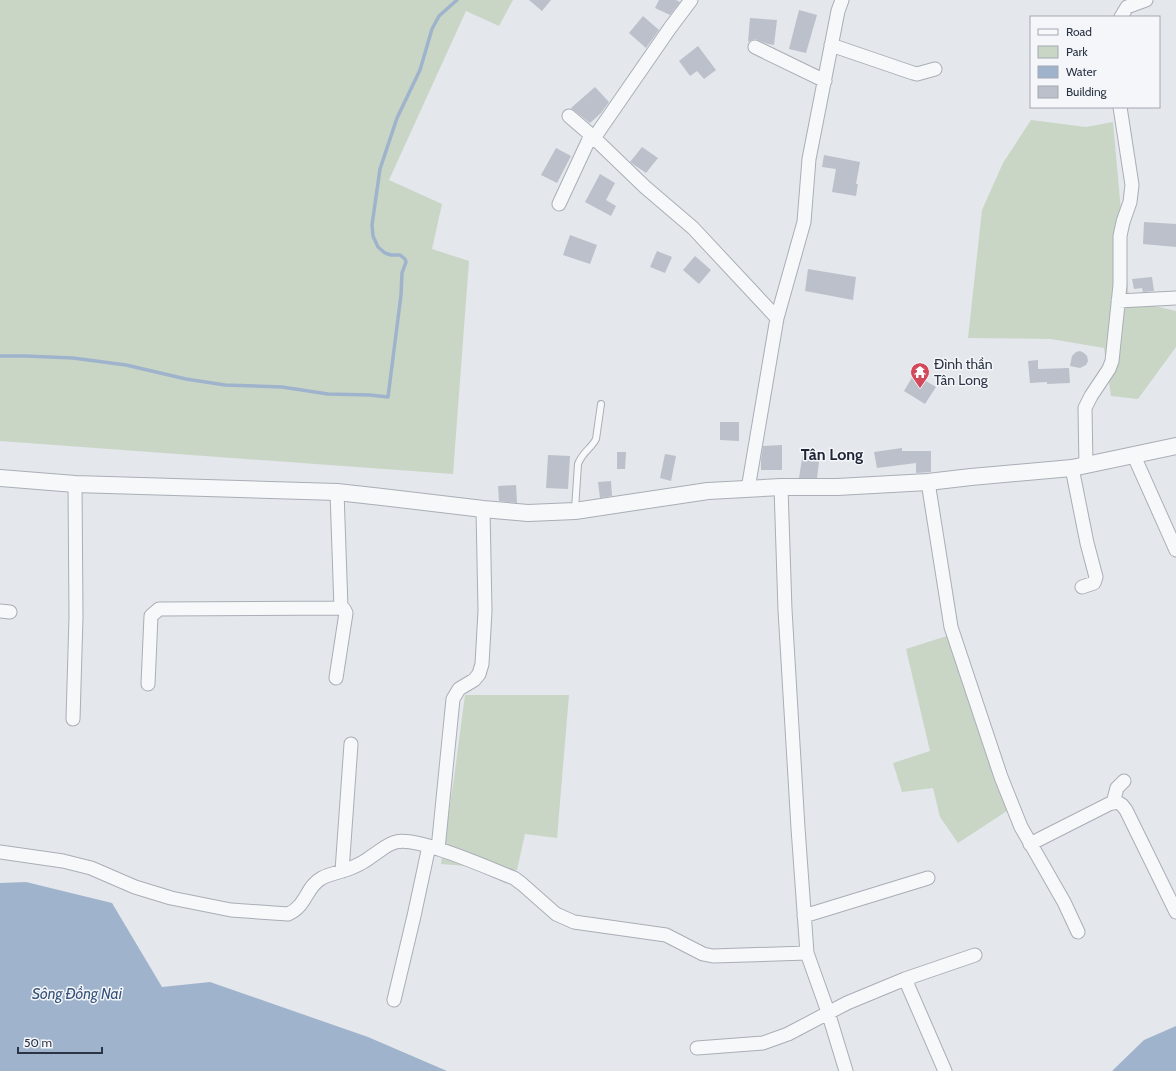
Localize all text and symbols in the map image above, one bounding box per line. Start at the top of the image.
legend [1030,16,1160,108]
text: Road [1066,24,1092,39]
text: Park [1066,44,1088,59]
text: Water [1066,64,1097,79]
text: Building [1066,84,1108,99]
place label: Đình thần Tân Long [934,355,993,389]
temple icon: Đình thần Tân Long [909,361,931,389]
district label: Tân Long [801,445,863,464]
water label: Sông Đồng Nai [32,985,123,1003]
scale bar [18,1029,102,1055]
text: 50 m [24,1035,52,1050]

